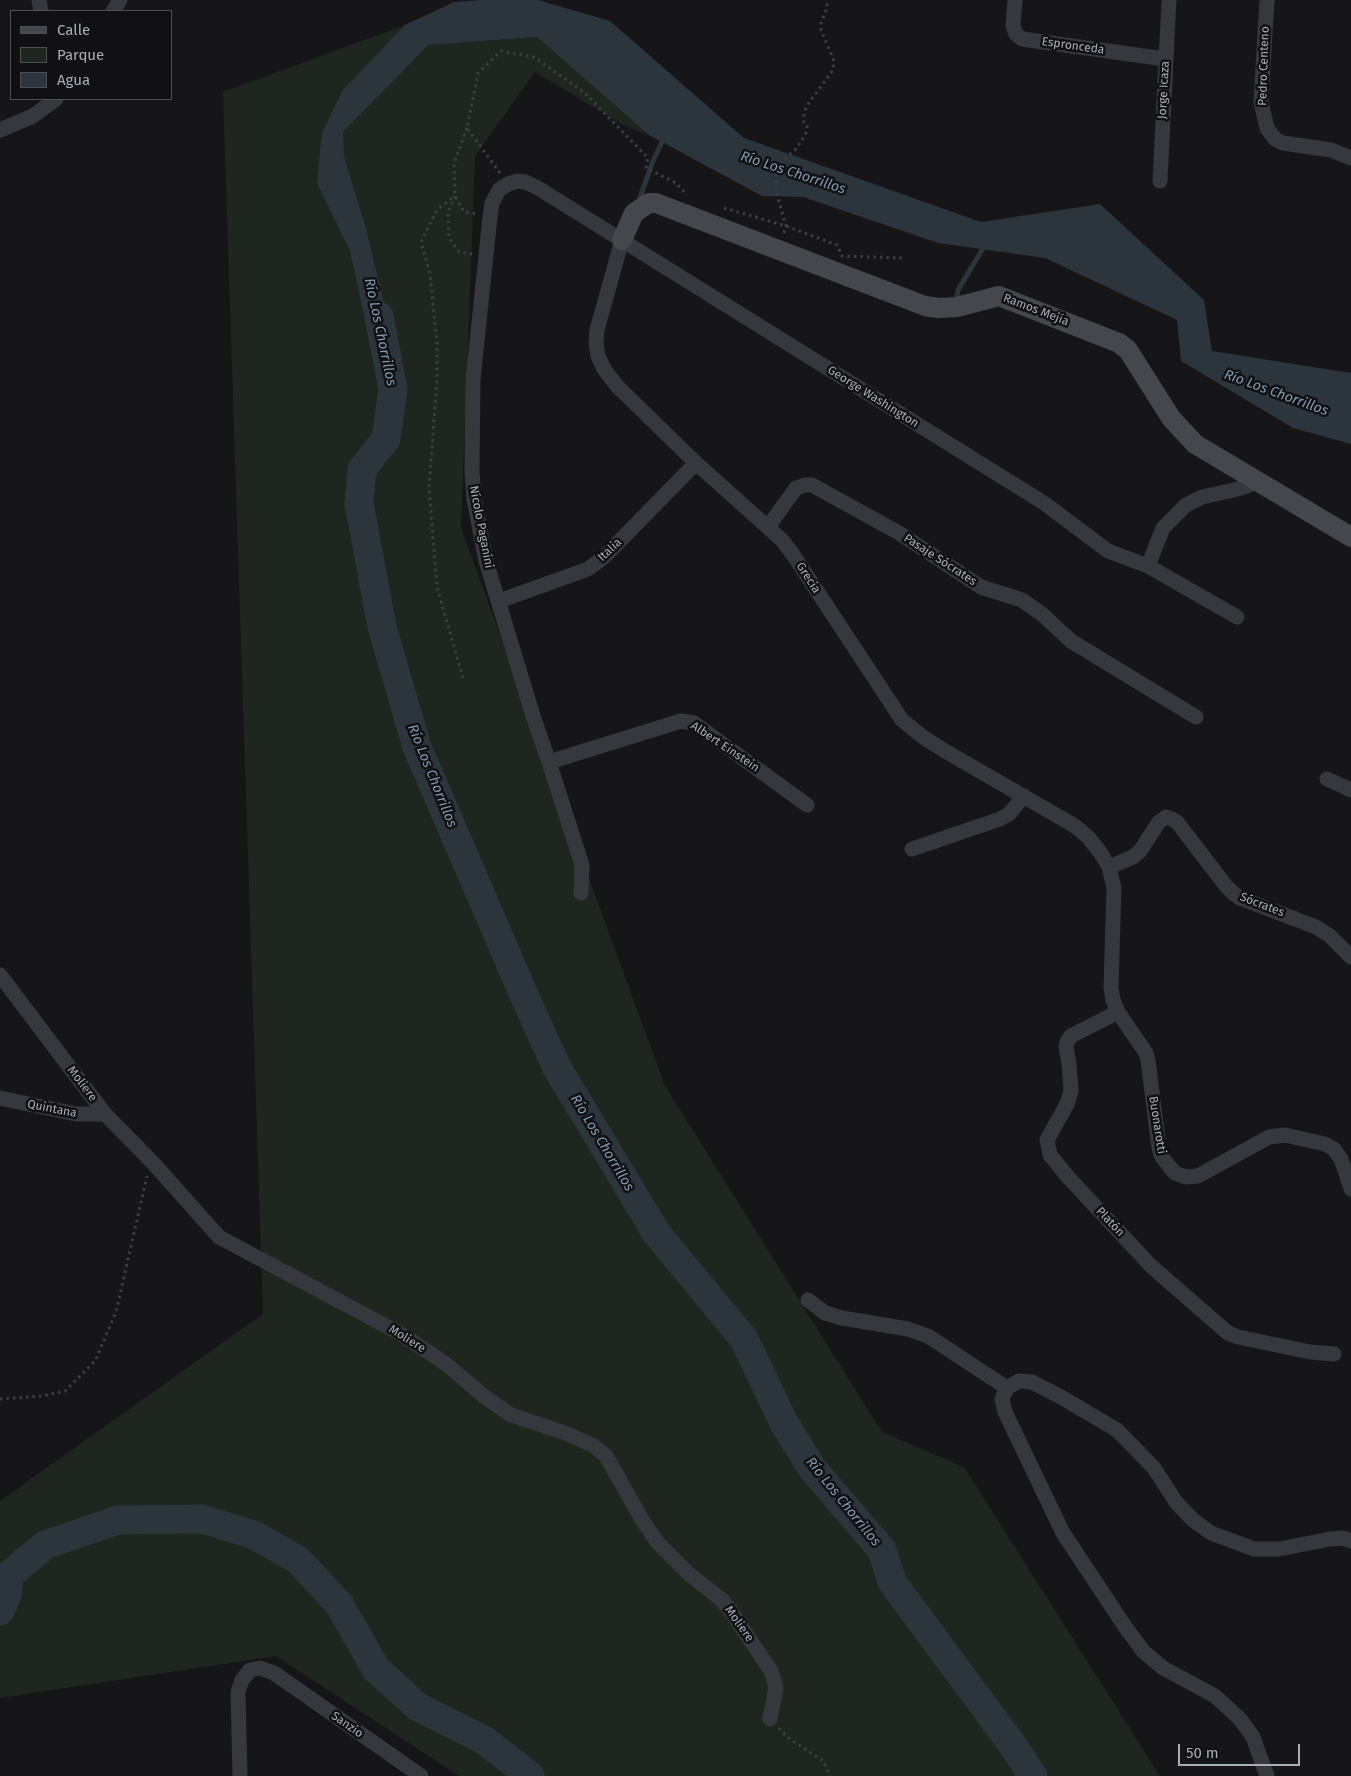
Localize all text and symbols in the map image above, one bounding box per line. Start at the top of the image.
legend [10,10,172,100]
text: Calle [57,21,90,39]
street label: Pedro Centeno [1255,26,1273,106]
street label: Espronceda [1041,34,1105,58]
text: Parque [57,46,104,64]
street label: Jorge Icaza [1155,61,1173,119]
text: Agua [57,71,90,89]
water label: Río Los Chorrillos [738,148,848,198]
water label: Río Los Chorrillos [360,277,400,387]
street label: Ramos Mejía [1001,291,1071,329]
street label: George Washington [825,363,921,431]
water label: Río Los Chorrillos [1222,366,1330,420]
street label: Nícolo Paganini [466,484,496,570]
street label: Pasaje Sócrates [901,531,979,589]
street label: Italia [595,535,625,565]
street label: Grecia [793,560,823,596]
street label: Albert Einstein [688,719,762,775]
water label: Río Los Chorrillos [404,722,460,830]
street label: Sócrates [1238,890,1286,920]
street label: Moliere [64,1063,100,1105]
water label: Río Los Chorrillos [567,1092,637,1194]
street label: Buonarotti [1145,1095,1169,1155]
street label: Quintana [26,1097,78,1121]
street label: Platón [1093,1204,1127,1240]
street label: Moliere [386,1322,428,1356]
water label: Río Los Chorrillos [802,1454,884,1550]
street label: Moliere [721,1603,757,1645]
street label: Sanzio [328,1709,366,1741]
scale bar [1181,1734,1304,1766]
text: 50 m [1186,1744,1219,1762]

